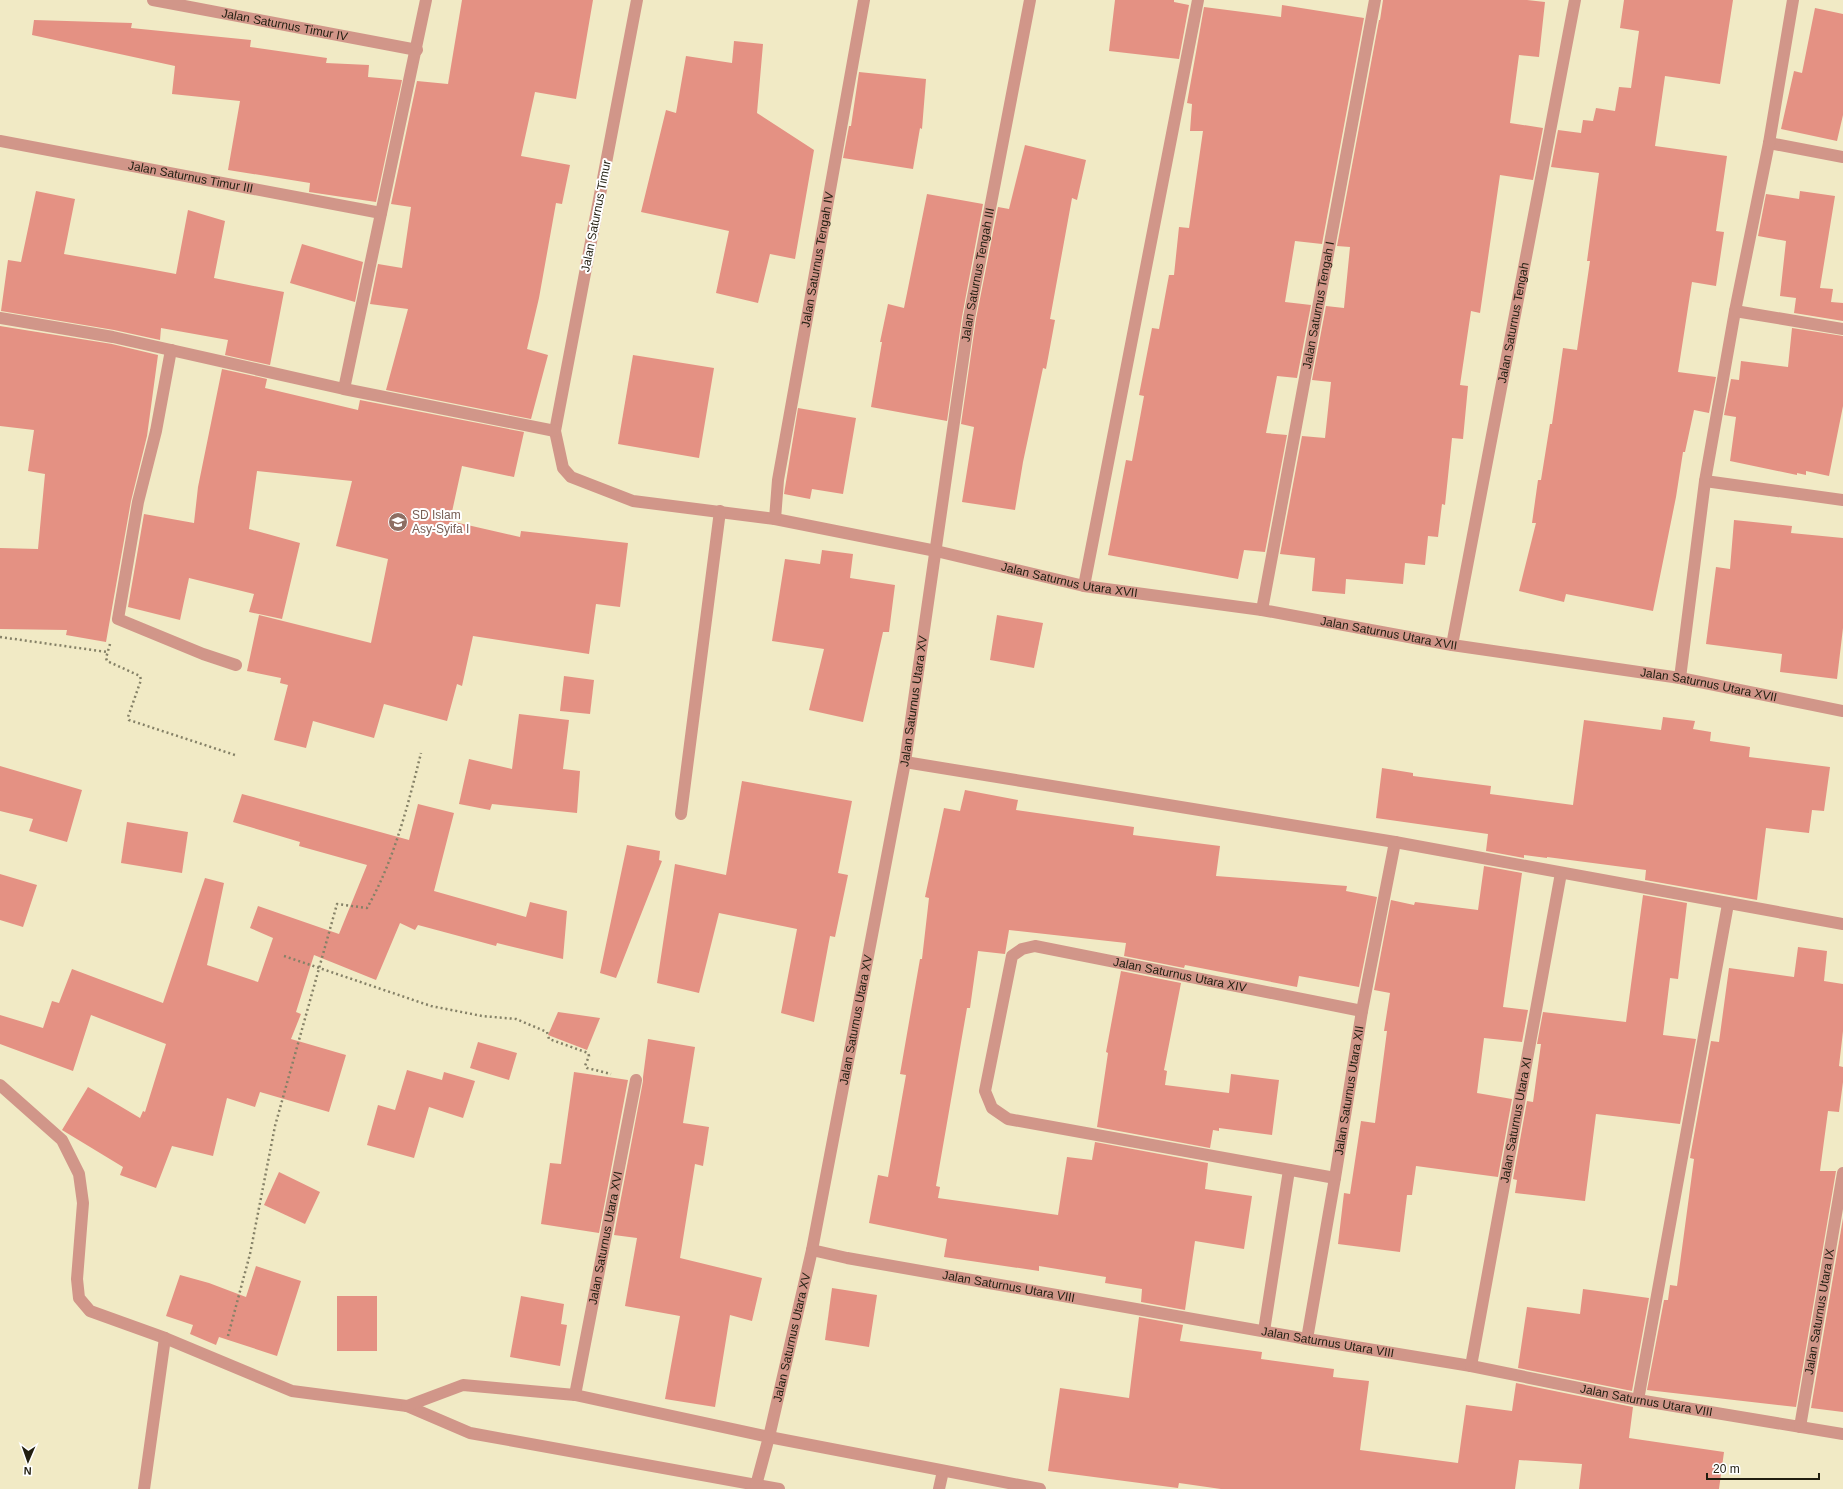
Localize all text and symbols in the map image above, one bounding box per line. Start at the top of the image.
street label: Jalan Saturnus Timur IV [220,6,349,44]
street label: Jalan Saturnus Timur III [127,158,254,196]
street label: Jalan Saturnus Timur [578,159,614,273]
street label: Jalan Saturnus Tengah IV [798,191,836,329]
street label: Jalan Saturnus Tengah III [959,207,997,343]
street label: Jalan Saturnus Tengah I [1300,240,1337,370]
street label: Jalan Saturnus Tengah [1495,261,1532,384]
place label: SD Islam Asy-Syifa I [412,508,469,536]
school or university icon: SD Islam Asy-Syifa I [387,511,409,533]
street label: Jalan Saturnus Utara XVII [1000,560,1138,600]
street label: Jalan Saturnus Utara XVII [1319,614,1458,653]
street label: Jalan Saturnus Utara XV [897,635,930,768]
street label: Jalan Saturnus Utara XVII [1639,665,1778,704]
street label: Jalan Saturnus Utara XV [837,954,875,1086]
street label: Jalan Saturnus Utara XIV [1112,955,1248,995]
street label: Jalan Saturnus Utara XII [1332,1025,1367,1156]
street label: Jalan Saturnus Utara XI [1498,1056,1534,1184]
street label: Jalan Saturnus Utara XVI [586,1170,625,1306]
street label: Jalan Saturnus Utara IX [1802,1248,1837,1376]
street label: Jalan Saturnus Utara VIII [941,1268,1076,1305]
street label: Jalan Saturnus Utara XV [770,1271,814,1403]
street label: Jalan Saturnus Utara VIII [1260,1324,1395,1360]
street label: Jalan Saturnus Utara VIII [1579,1381,1714,1419]
north arrow [8,1441,48,1481]
scale bar [1707,1455,1819,1481]
text: 20 m [1713,1462,1740,1476]
text: N [23,1465,32,1477]

